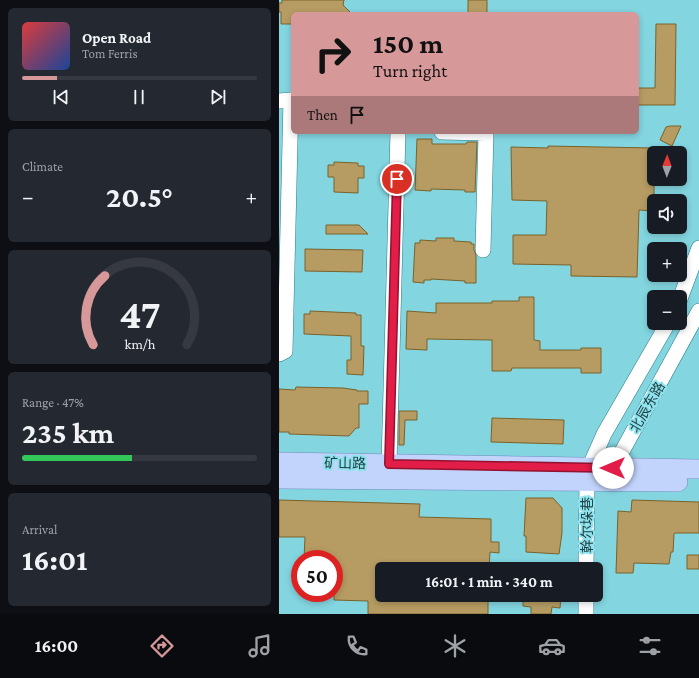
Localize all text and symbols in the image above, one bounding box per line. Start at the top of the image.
icon: right [307,28,359,80]
text: 150 m [373,28,443,59]
text: Open Road [82,30,151,46]
text: Tom Ferris [82,46,137,61]
text: Turn right [373,61,447,81]
icon: previous [50,86,72,108]
icon: pause [128,86,150,108]
icon: next [207,86,229,108]
icon: arrive [346,104,368,126]
text: Then [307,107,338,123]
north arrow [647,146,687,186]
map controls [647,146,687,330]
text: Climate [22,159,63,174]
pin [380,162,414,196]
icon: arrive [386,168,408,190]
text: 20.5° [106,180,173,213]
text: − [22,184,34,209]
text: + [245,184,257,209]
button: sound [647,194,687,234]
button: + [647,242,687,282]
button: − [647,290,687,330]
text: 47 [119,291,160,337]
text: km/h [124,336,155,352]
street label: 北辰东路 [626,379,668,435]
text: Range · 47% [22,395,84,410]
text: 235 km [22,416,114,449]
position arrow [592,447,634,489]
street label: 矿山路 [324,455,366,471]
street label: 幹尔垛巷 [579,497,595,553]
text: Arrival [22,522,57,537]
text: 16:01 [22,543,87,576]
speed limit sign: 50 [291,550,343,602]
text: 16:01 · 1 min · 340 m [425,574,553,590]
icon: directions [148,632,176,660]
icon: music [246,632,274,660]
icon: phone [343,632,371,660]
icon: climate [441,632,469,660]
icon: car [538,632,566,660]
icon: filters [636,632,664,660]
text: 16:00 [35,636,78,656]

